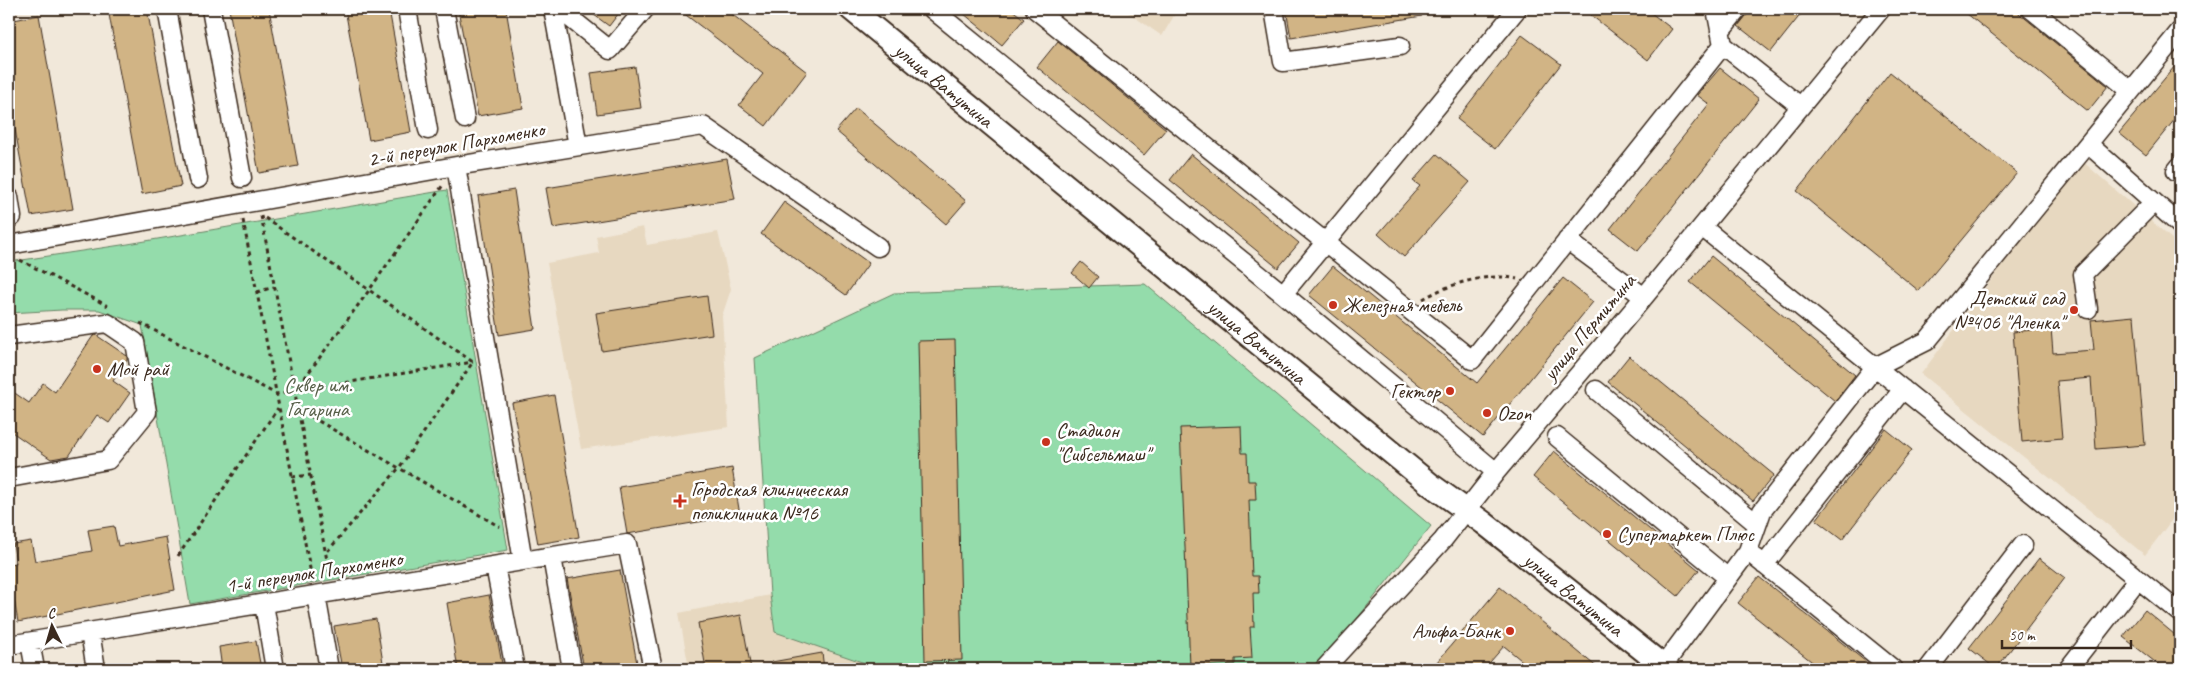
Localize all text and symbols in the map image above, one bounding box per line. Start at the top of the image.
street label: улица Ватутина [888,36,1000,134]
street label: 2-й переулок Пархоменко [366,115,549,172]
street label: улица Пермитина [1536,267,1642,387]
place label: Детский сад №406 "Аленка" [1954,285,2068,335]
place label: Железная мебель [1343,292,1463,318]
street label: улица Ватутина [1201,293,1313,391]
marker: Железная мебель [1327,299,1339,311]
marker: Детский сад №406 "Аленка" [2068,304,2080,316]
place label: Мой рай [107,356,170,382]
marker: Мой рай [91,363,103,375]
park label: Сквер им. Гагарина [284,372,353,422]
place label: Гектор [1391,378,1442,404]
marker: Гектор [1444,385,1456,397]
place label: Ozon [1497,400,1532,426]
marker: Ozon [1481,407,1493,419]
place label: Стадион "Сибсельмаш" [1056,417,1154,467]
marker: Стадион "Сибсельмаш" [1040,436,1052,448]
place label: Городская клиническая поликлиника №16 [691,476,849,526]
marker: Городская клиническая поликлиника №16 [673,494,687,508]
place label: Супермаркет Плюс [1617,521,1756,547]
marker: Супермаркет Плюс [1601,528,1613,540]
street label: 1-й переулок Пархоменко [224,545,407,599]
street label: улица Ватутина [1517,546,1630,643]
north arrow [28,600,78,650]
text: С [47,605,57,622]
place label: Альфа-Банк [1412,618,1502,644]
scale bar [2002,618,2130,650]
marker: Альфа-Банк [1504,625,1516,637]
text: 50 m [2009,626,2036,645]

